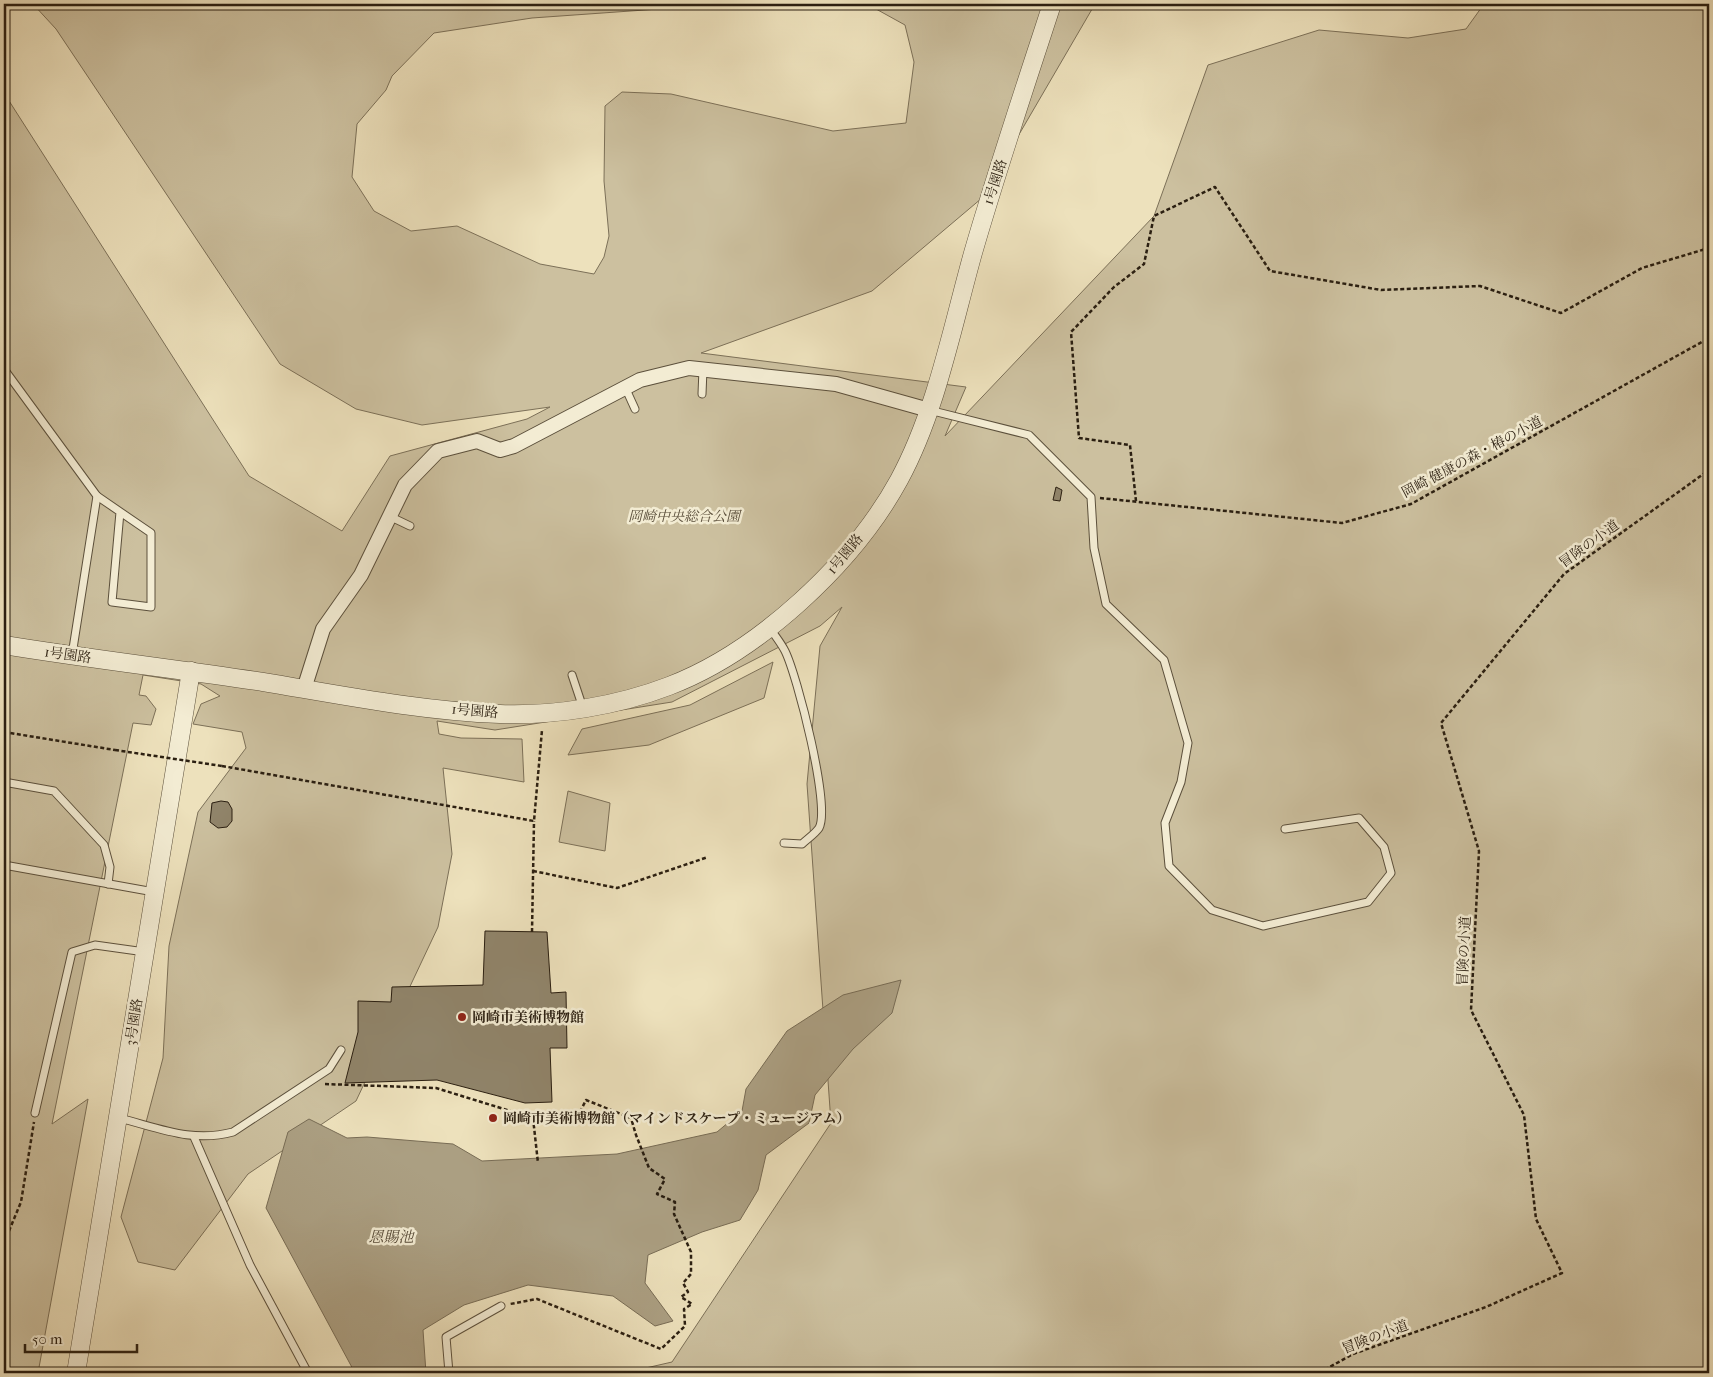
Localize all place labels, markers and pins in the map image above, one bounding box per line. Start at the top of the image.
place label: 岡崎市美術博物館 [472,1009,584,1026]
marker: 岡崎市美術博物館 [456,1011,468,1023]
place label: 岡崎市美術博物館（マインドスケープ・ミュージアム） [503,1110,850,1127]
marker: 岡崎市美術博物館（マインドスケープ・ミュージアム） [487,1112,499,1124]

